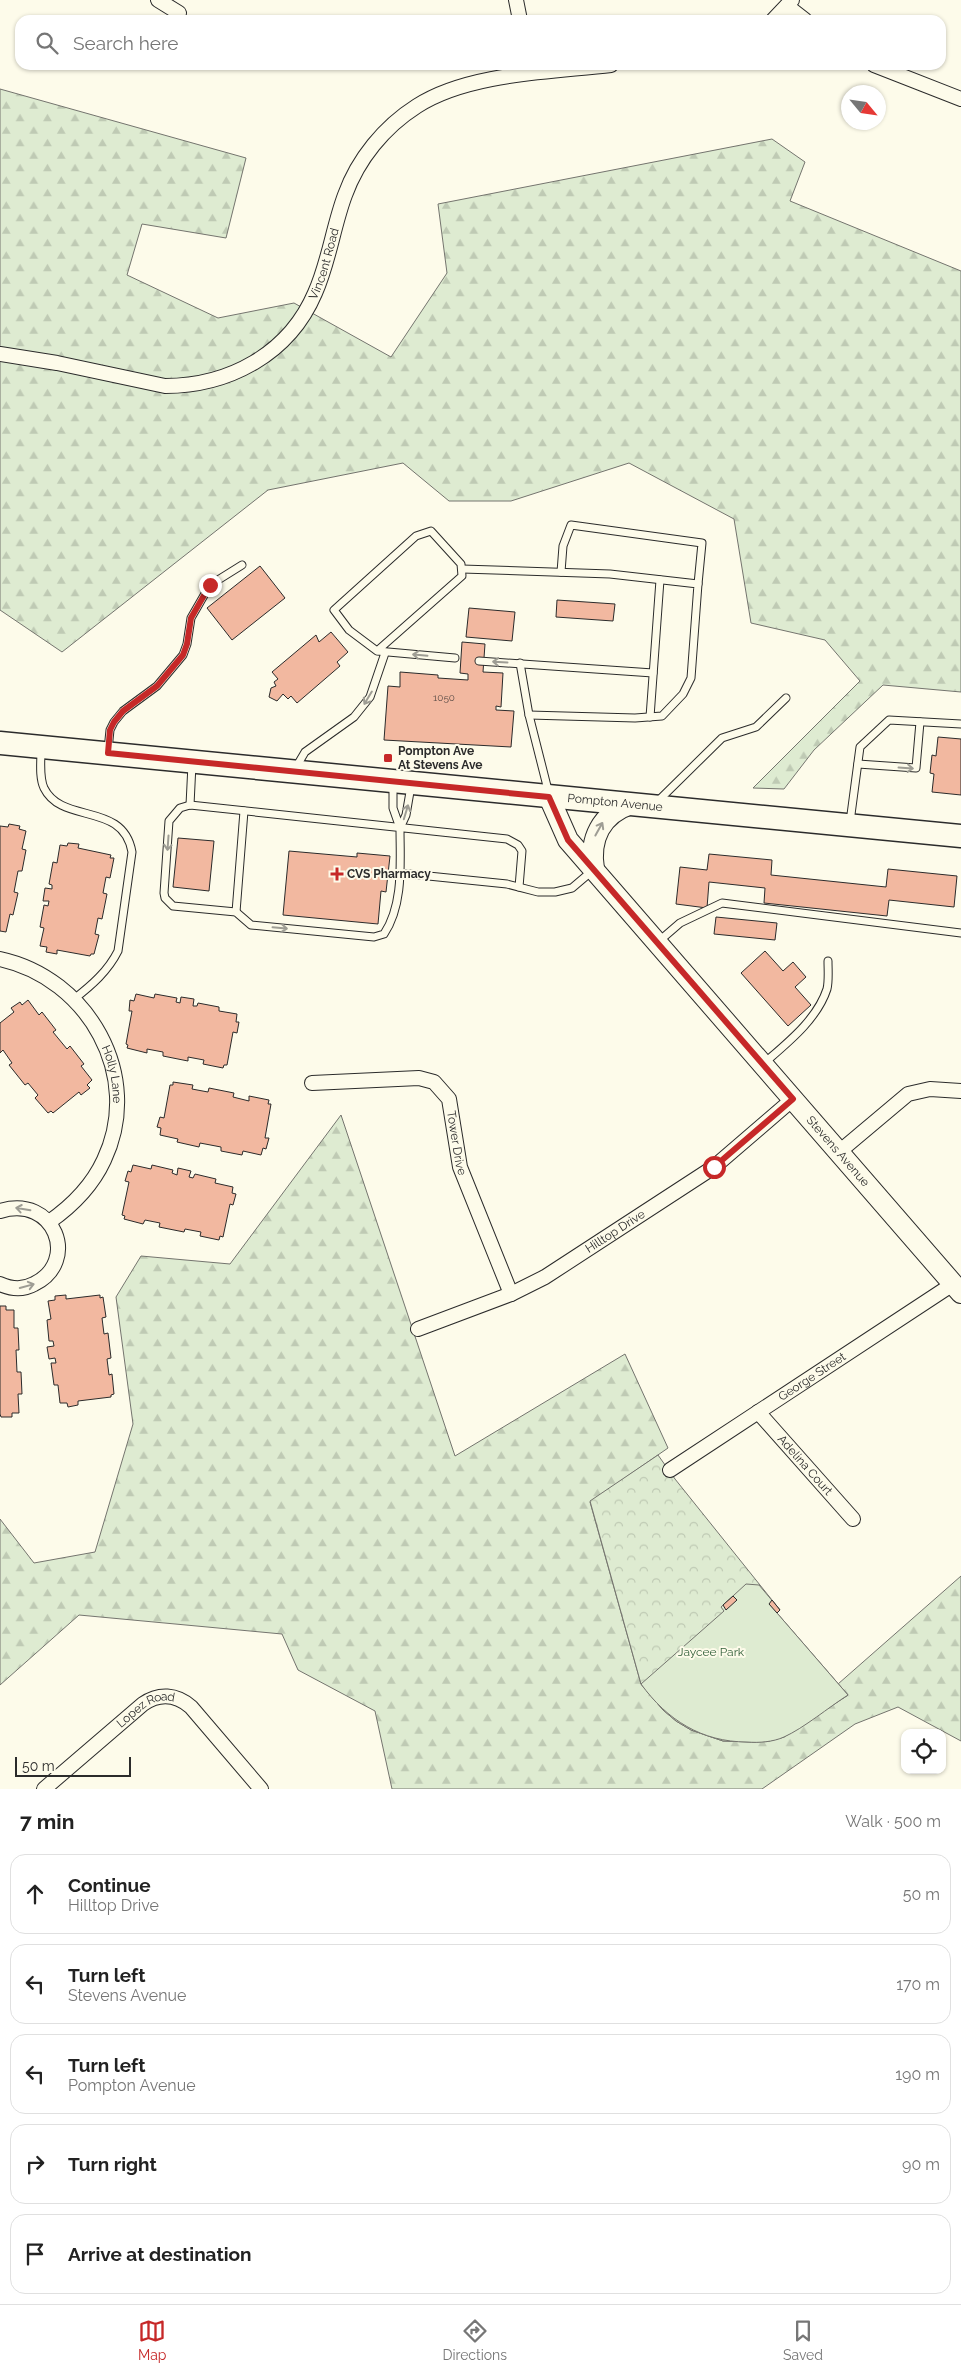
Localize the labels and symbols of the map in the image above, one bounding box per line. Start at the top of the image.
north arrow [841,85,886,130]
street label: Vincent Road [306,226,342,302]
route end [199,574,222,597]
one-way arrow [412,650,428,660]
one-way arrow [492,658,508,667]
one-way arrow [363,691,374,705]
house number: 1050 [433,692,455,703]
place label: Pompton Ave At Stevens Ave [398,744,482,772]
marker: Pompton Ave At Stevens Ave [382,752,394,764]
one-way arrow [898,763,914,772]
street label: Pompton Avenue [567,791,663,814]
one-way arrow [402,805,412,821]
one-way arrow [595,823,605,837]
one-way arrow [163,834,172,850]
place label: CVS Pharmacy [347,867,431,881]
marker: CVS Pharmacy [331,868,343,880]
one-way arrow [272,923,288,933]
street label: Holly Lane [99,1043,124,1103]
street label: Tower Drive [444,1110,470,1177]
street label: Stevens Avenue [804,1113,872,1189]
route start [703,1156,726,1179]
one-way arrow [15,1203,31,1213]
street label: Hilltop Drive [583,1207,647,1256]
one-way arrow [19,1281,35,1290]
street label: George Street [776,1349,848,1404]
street label: Adelina Court [775,1432,836,1498]
park label: Jaycee Park [678,1645,745,1659]
street label: Lopez Road [114,1689,176,1731]
scale bar [15,1754,131,1777]

